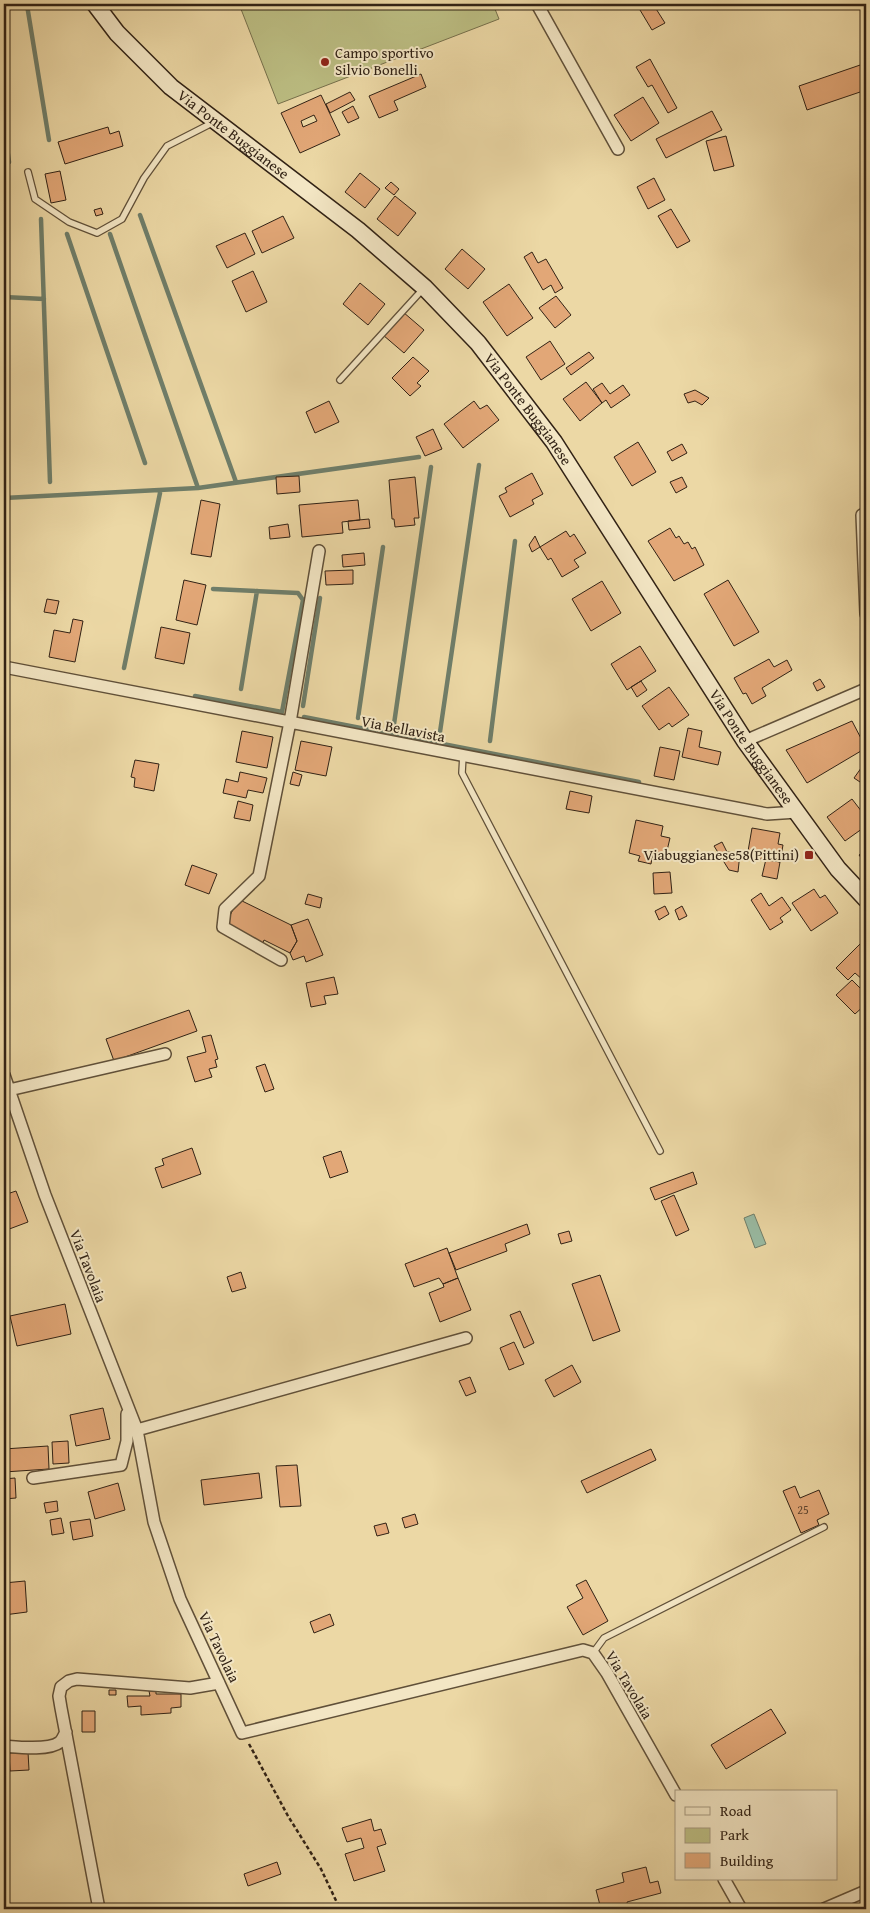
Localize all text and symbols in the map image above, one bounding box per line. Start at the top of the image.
place label: Campo sportivo Silvio Bonelli [335,42,434,80]
marker: Campo sportivo Silvio Bonelli [319,56,331,68]
street label: Via Ponte Buggianese [173,85,294,184]
street label: Via Ponte Buggianese [479,348,577,469]
street label: Via Ponte Buggianese [704,685,799,808]
street label: Via Bellavista [359,710,447,747]
place label: Viabuggianese58(Pittini) [644,844,799,865]
marker: Viabuggianese58(Pittini) [803,849,815,861]
street label: Via Tavolaia [65,1226,112,1305]
house number: 25 [797,1501,809,1518]
street label: Via Tavolaia [194,1608,245,1686]
street label: Via Tavolaia [601,1647,658,1723]
legend [675,1790,838,1880]
text: Road [720,1800,751,1821]
text: Park [720,1824,749,1845]
text: Building [720,1850,774,1871]

